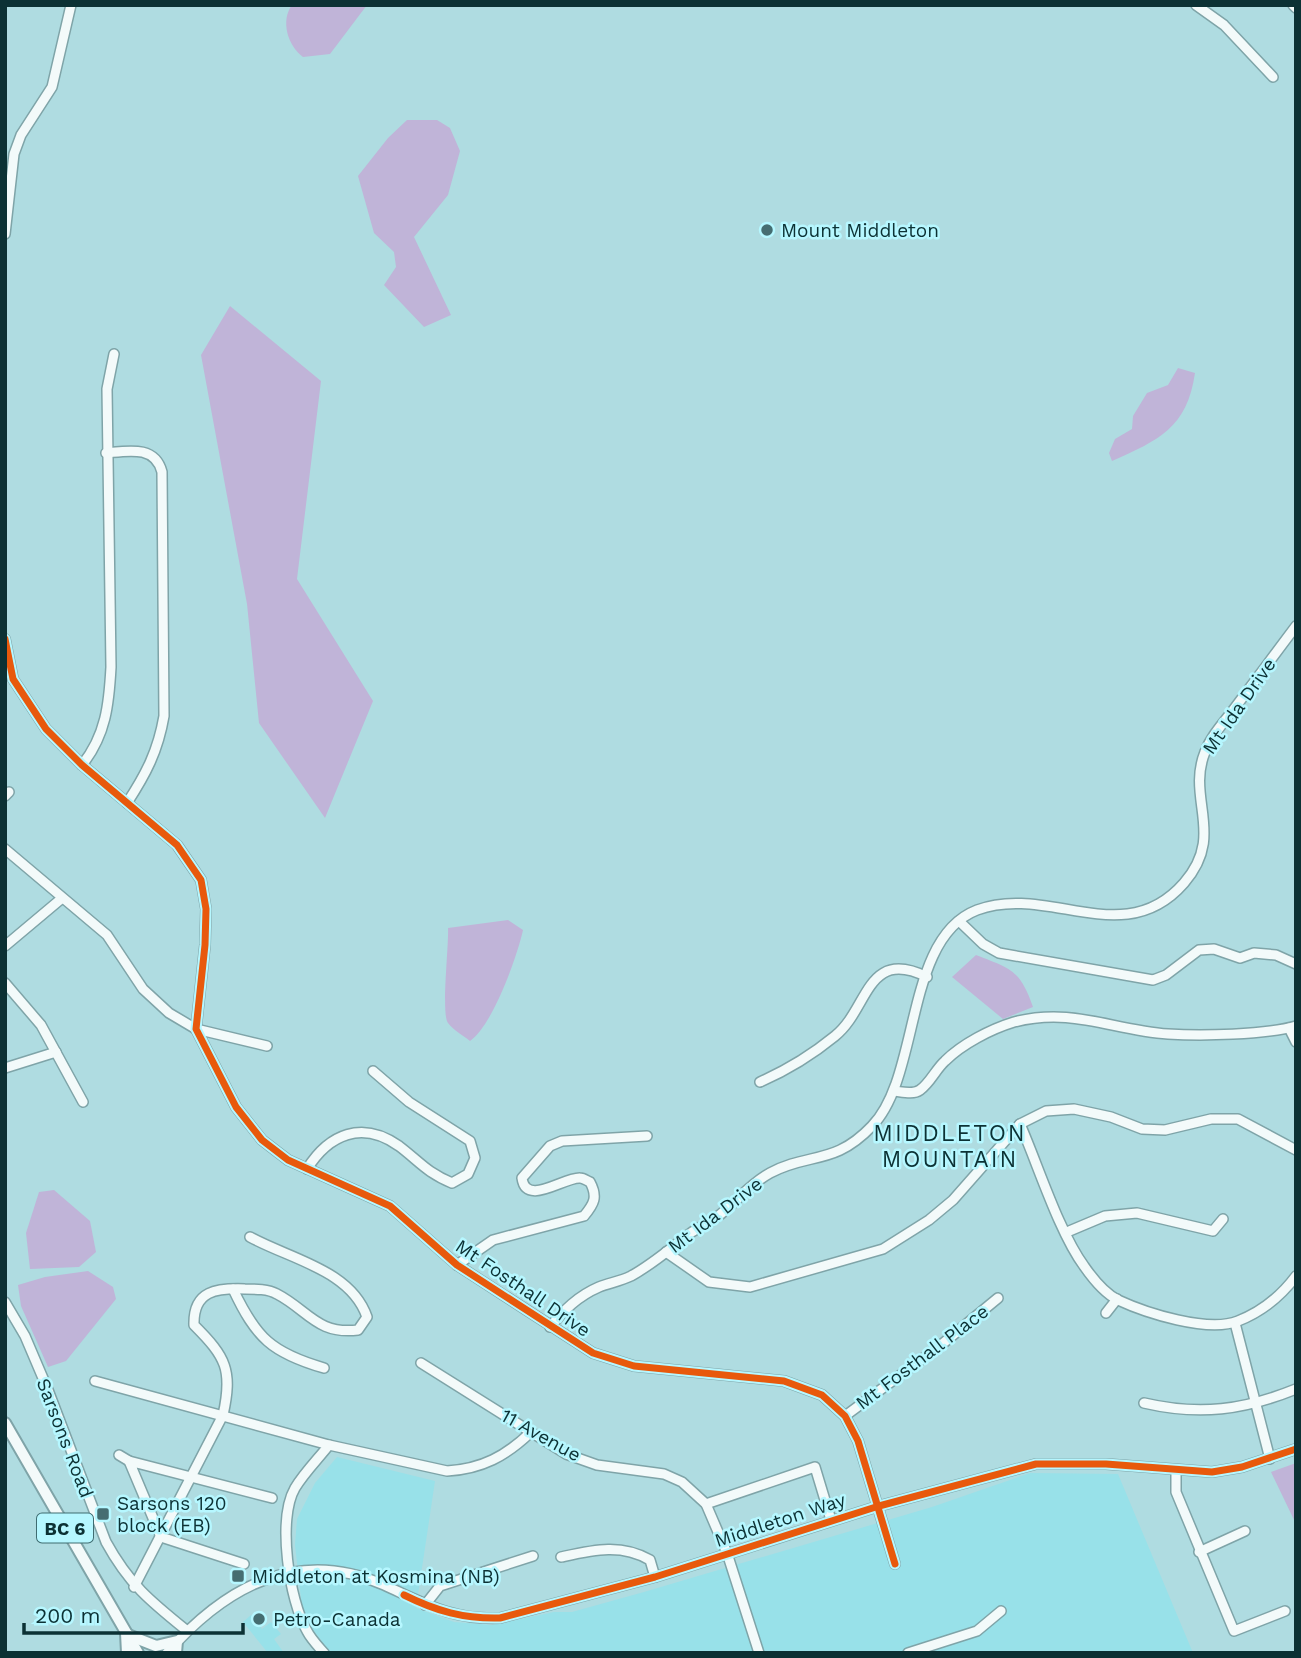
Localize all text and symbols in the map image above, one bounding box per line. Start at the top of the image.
place label: Mount Middleton [781,219,939,242]
marker: Mount Middleton [759,222,775,238]
street label: Mt Ida Drive [1197,653,1281,759]
district label: MIDDLETON MOUNTAIN [873,1120,1027,1173]
street label: Mt Ida Drive [663,1172,767,1258]
street label: Mt Fosthall Drive [451,1234,595,1342]
street label: Mt Fosthall Place [851,1300,993,1414]
street label: Sarsons Road [32,1375,98,1501]
street label: 11 Avenue [497,1404,585,1466]
street label: Middleton Way [712,1488,849,1552]
place label: Sarsons 120 block (EB) [117,1492,227,1537]
marker: Sarsons 120 block (EB) [95,1506,111,1522]
road number: BC 6 [37,1513,93,1542]
place label: Middleton at Kosmina (NB) [252,1565,500,1588]
marker: Middleton at Kosmina (NB) [230,1568,246,1584]
scale bar [24,1592,243,1636]
text: 200 m [35,1603,101,1628]
place label: Petro-Canada [273,1608,401,1631]
marker: Petro-Canada [251,1611,267,1627]

